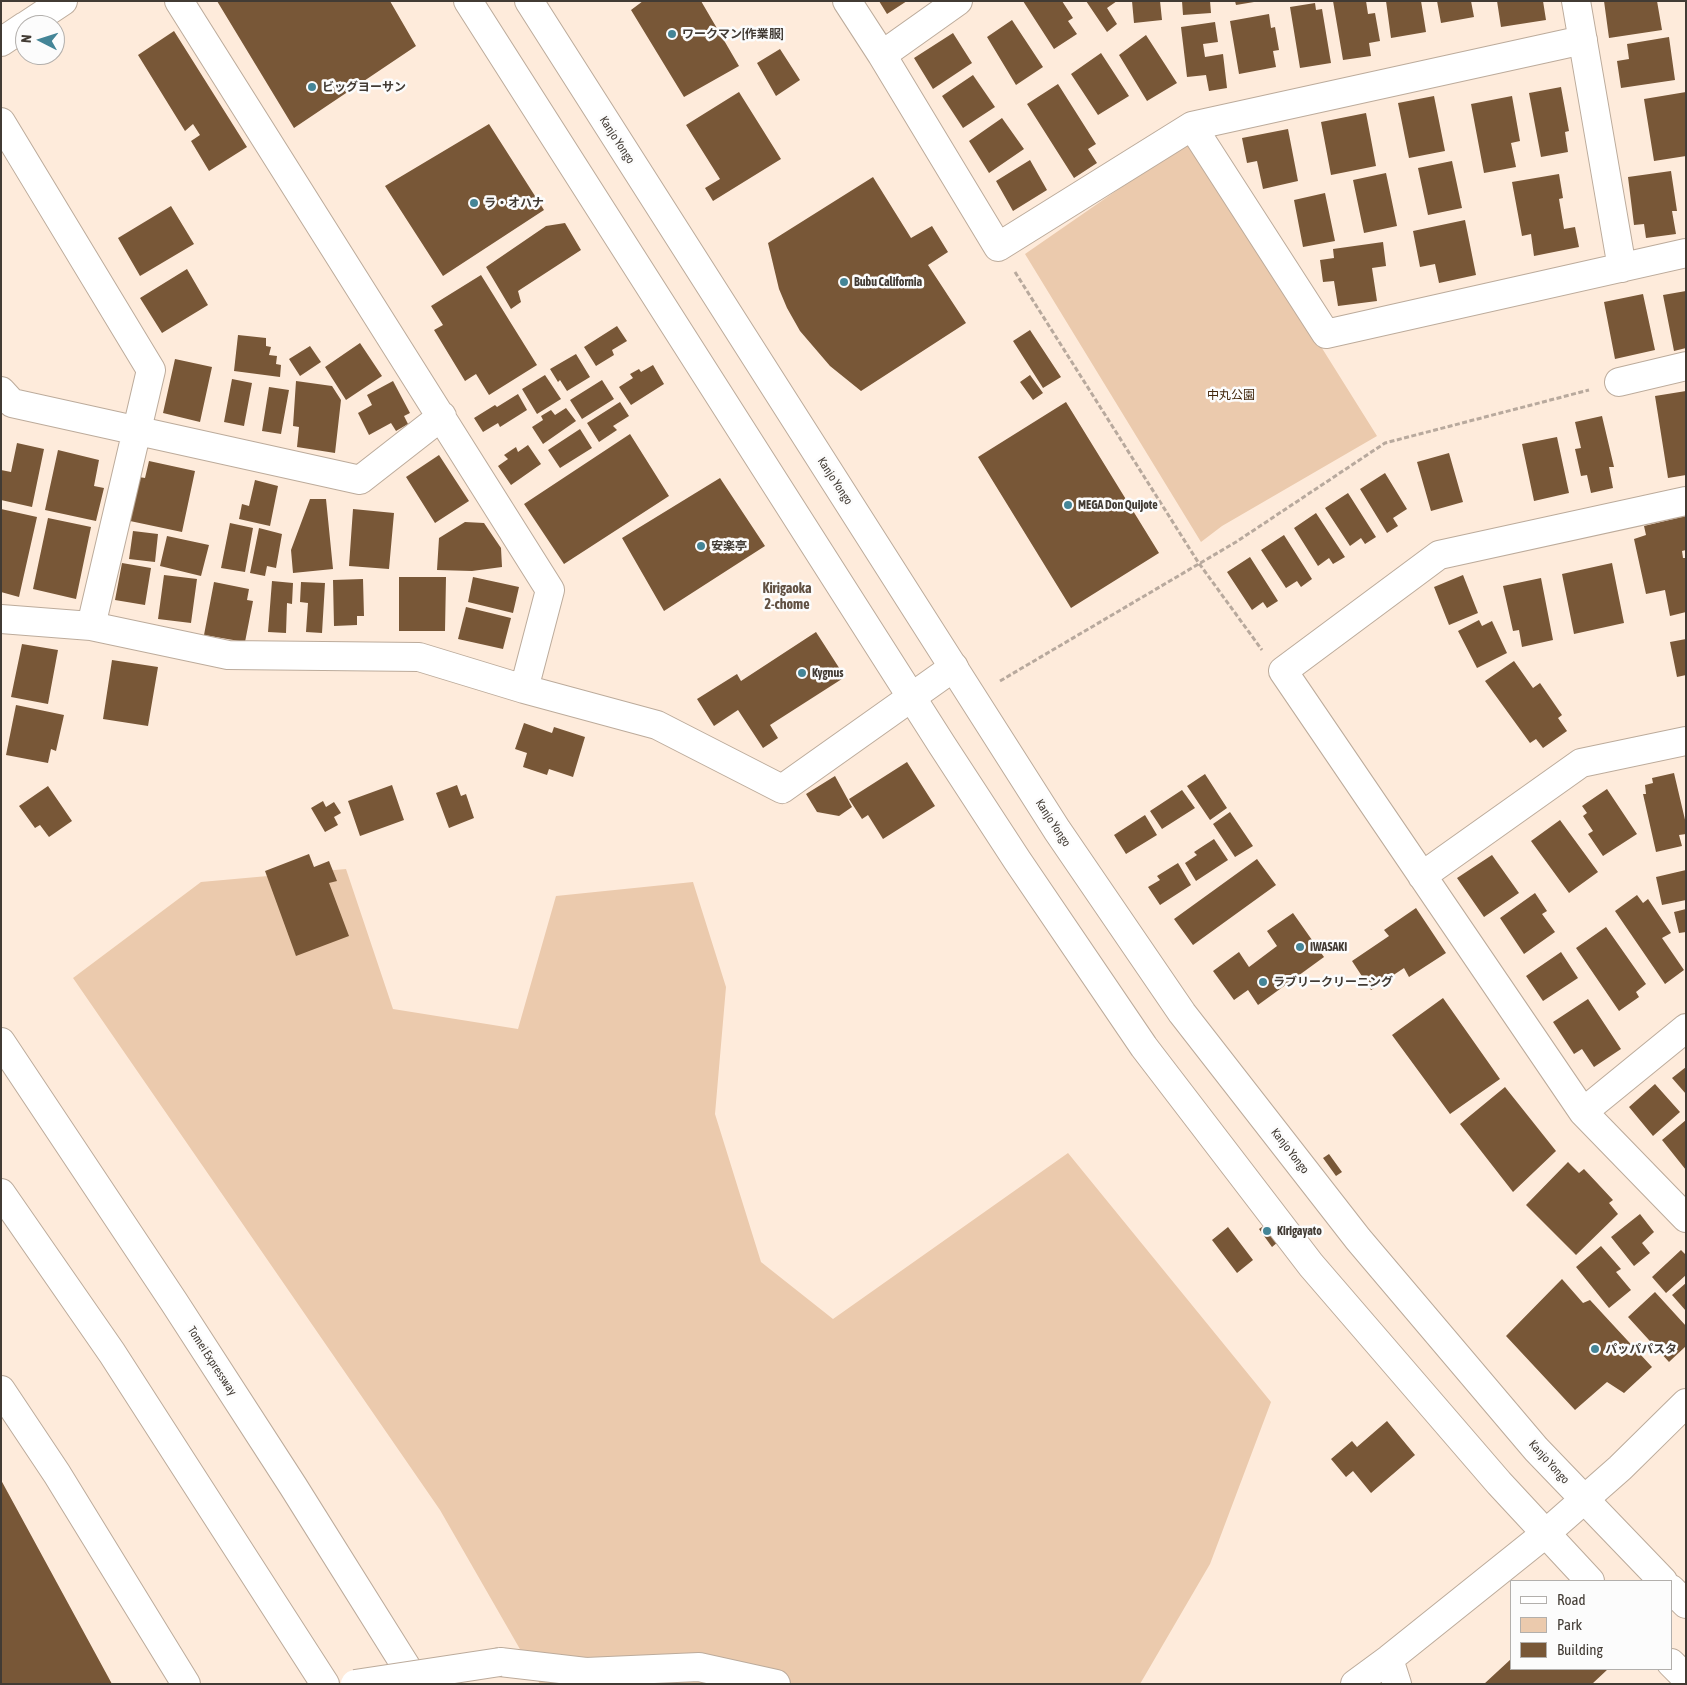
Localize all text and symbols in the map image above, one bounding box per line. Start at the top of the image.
north arrow [15,15,65,65]
place label: ワークマン[作業服] [682,27,784,41]
marker: ワークマン[作業服] [666,28,678,40]
text: N [18,34,34,44]
place label: ビッグヨーサン [322,80,406,94]
marker: ビッグヨーサン [306,81,318,93]
street label: Kanjo Yongo [596,114,638,166]
place label: ラ・オハナ [484,196,544,210]
marker: ラ・オハナ [468,197,480,209]
place label: Bubu California [854,275,922,289]
marker: Bubu California [838,276,850,288]
park label: 中丸公園 [1207,388,1255,402]
street label: Kanjo Yongo [814,455,856,507]
place label: MEGA Don Quijote [1078,498,1158,512]
marker: MEGA Don Quijote [1062,499,1074,511]
place label: 安楽亭 [711,539,747,553]
marker: 安楽亭 [695,540,707,552]
district label: Kirigaoka 2-chome [763,581,811,614]
place label: Kygnus [812,666,843,680]
marker: Kygnus [796,667,808,679]
street label: Kanjo Yongo [1032,797,1074,849]
place label: IWASAKI [1310,940,1347,954]
marker: IWASAKI [1294,941,1306,953]
place label: ラブリークリーニング [1273,975,1393,989]
marker: ラブリークリーニング [1257,976,1269,988]
street label: Kanjo Yongo [1268,1125,1312,1177]
place label: Kirigayato [1277,1224,1322,1238]
marker: Kirigayato [1261,1225,1273,1237]
street label: Tomei Expressway [184,1324,240,1398]
place label: パッパパスタ [1605,1342,1677,1356]
marker: パッパパスタ [1589,1343,1601,1355]
street label: Kanjo Yongo [1526,1437,1572,1487]
legend [1510,1580,1672,1670]
text: Road [1557,1591,1586,1608]
text: Park [1557,1616,1582,1633]
text: Building [1557,1641,1603,1658]

